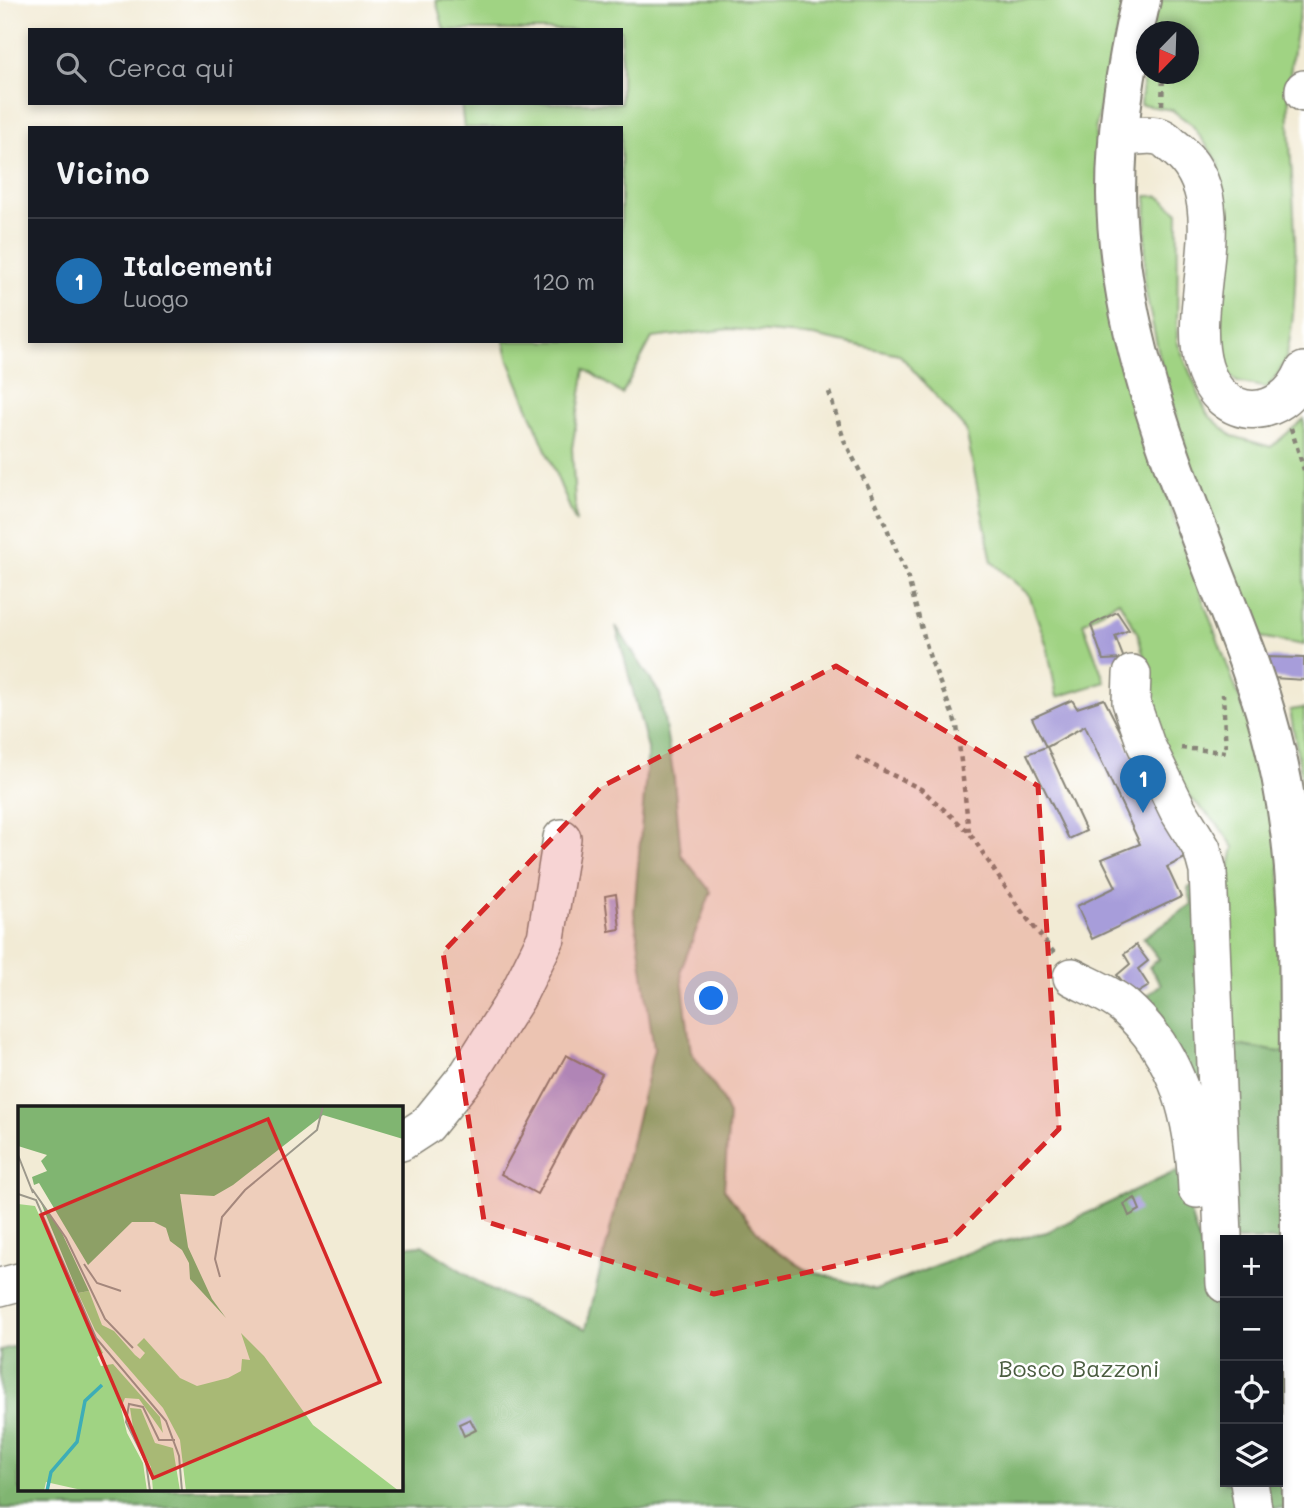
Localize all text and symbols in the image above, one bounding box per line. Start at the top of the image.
north arrow [1136,21,1199,84]
search box [28,28,623,105]
icon: search [52,48,90,86]
text: Cerca qui [108,50,234,84]
text: Vicino [56,152,150,192]
text: Italcementi [123,249,273,283]
text: 1 [74,266,84,296]
text: 120 m [532,266,595,296]
text: Luogo [123,283,188,313]
pin: 1 [1120,755,1166,813]
your location [694,981,728,1015]
inset map [18,1106,402,1490]
map controls [1220,1235,1283,1487]
button: + [1220,1235,1283,1298]
button: − [1220,1298,1283,1361]
park label: Bosco Bazzoni [998,1353,1160,1383]
button: locate [1220,1361,1283,1424]
button: layers [1220,1424,1283,1487]

